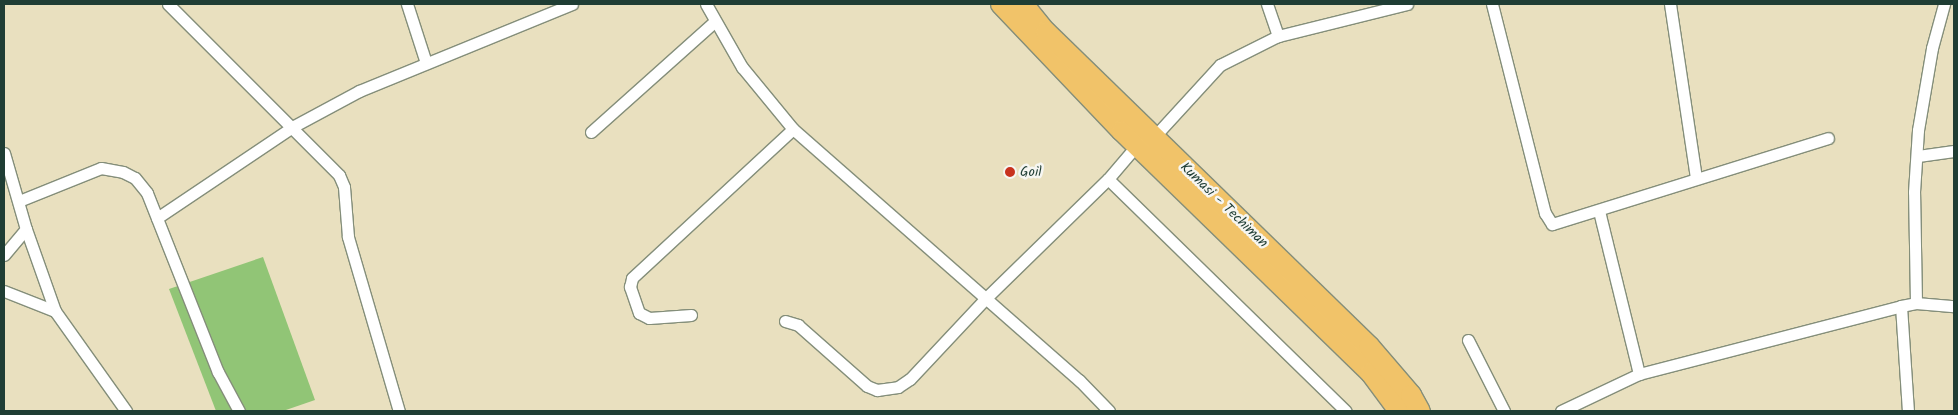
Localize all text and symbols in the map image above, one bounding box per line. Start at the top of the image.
street label: Kumasi - Techiman [1177,159,1271,251]
place label: Goil [1020,164,1042,180]
marker: Goil [1004,166,1016,178]

